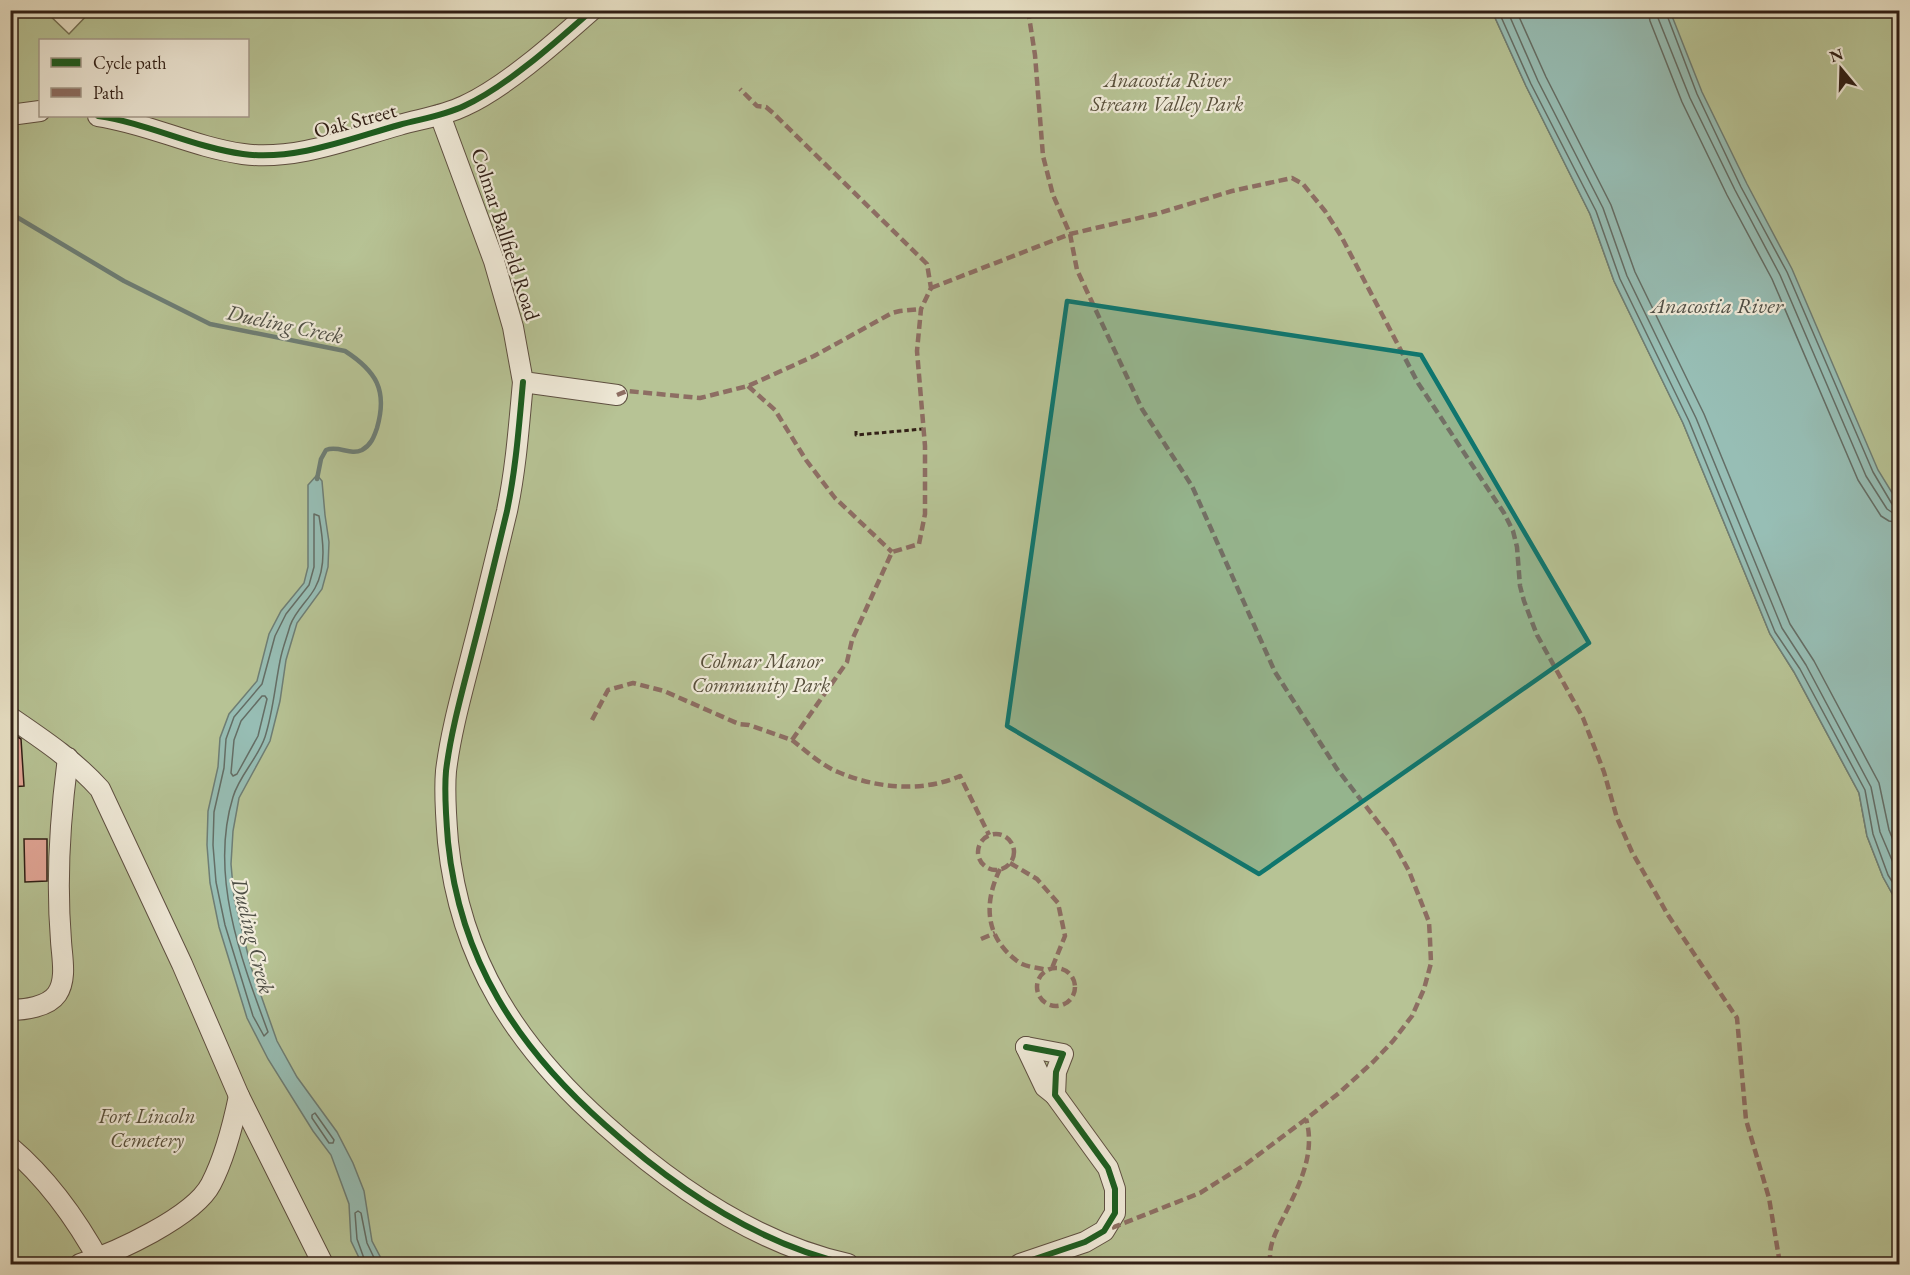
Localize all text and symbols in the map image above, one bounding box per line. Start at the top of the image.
legend [39,39,249,117]
north arrow [1811,39,1871,99]
text: N [1827,43,1846,67]
text: Cycle path [93,51,167,74]
park label: Anacostia River Stream Valley Park [1090,66,1244,117]
text: Path [93,81,124,104]
street label: Oak Street [311,96,400,144]
street label: Colmar Ballfield Road [465,144,547,324]
water label: Anacostia River [1649,291,1785,320]
water label: Dueling Creek [223,297,346,351]
park label: Colmar Manor Community Park [692,647,831,698]
water label: Dueling Creek [224,874,281,997]
park label: Fort Lincoln Cemetery [97,1102,196,1153]

